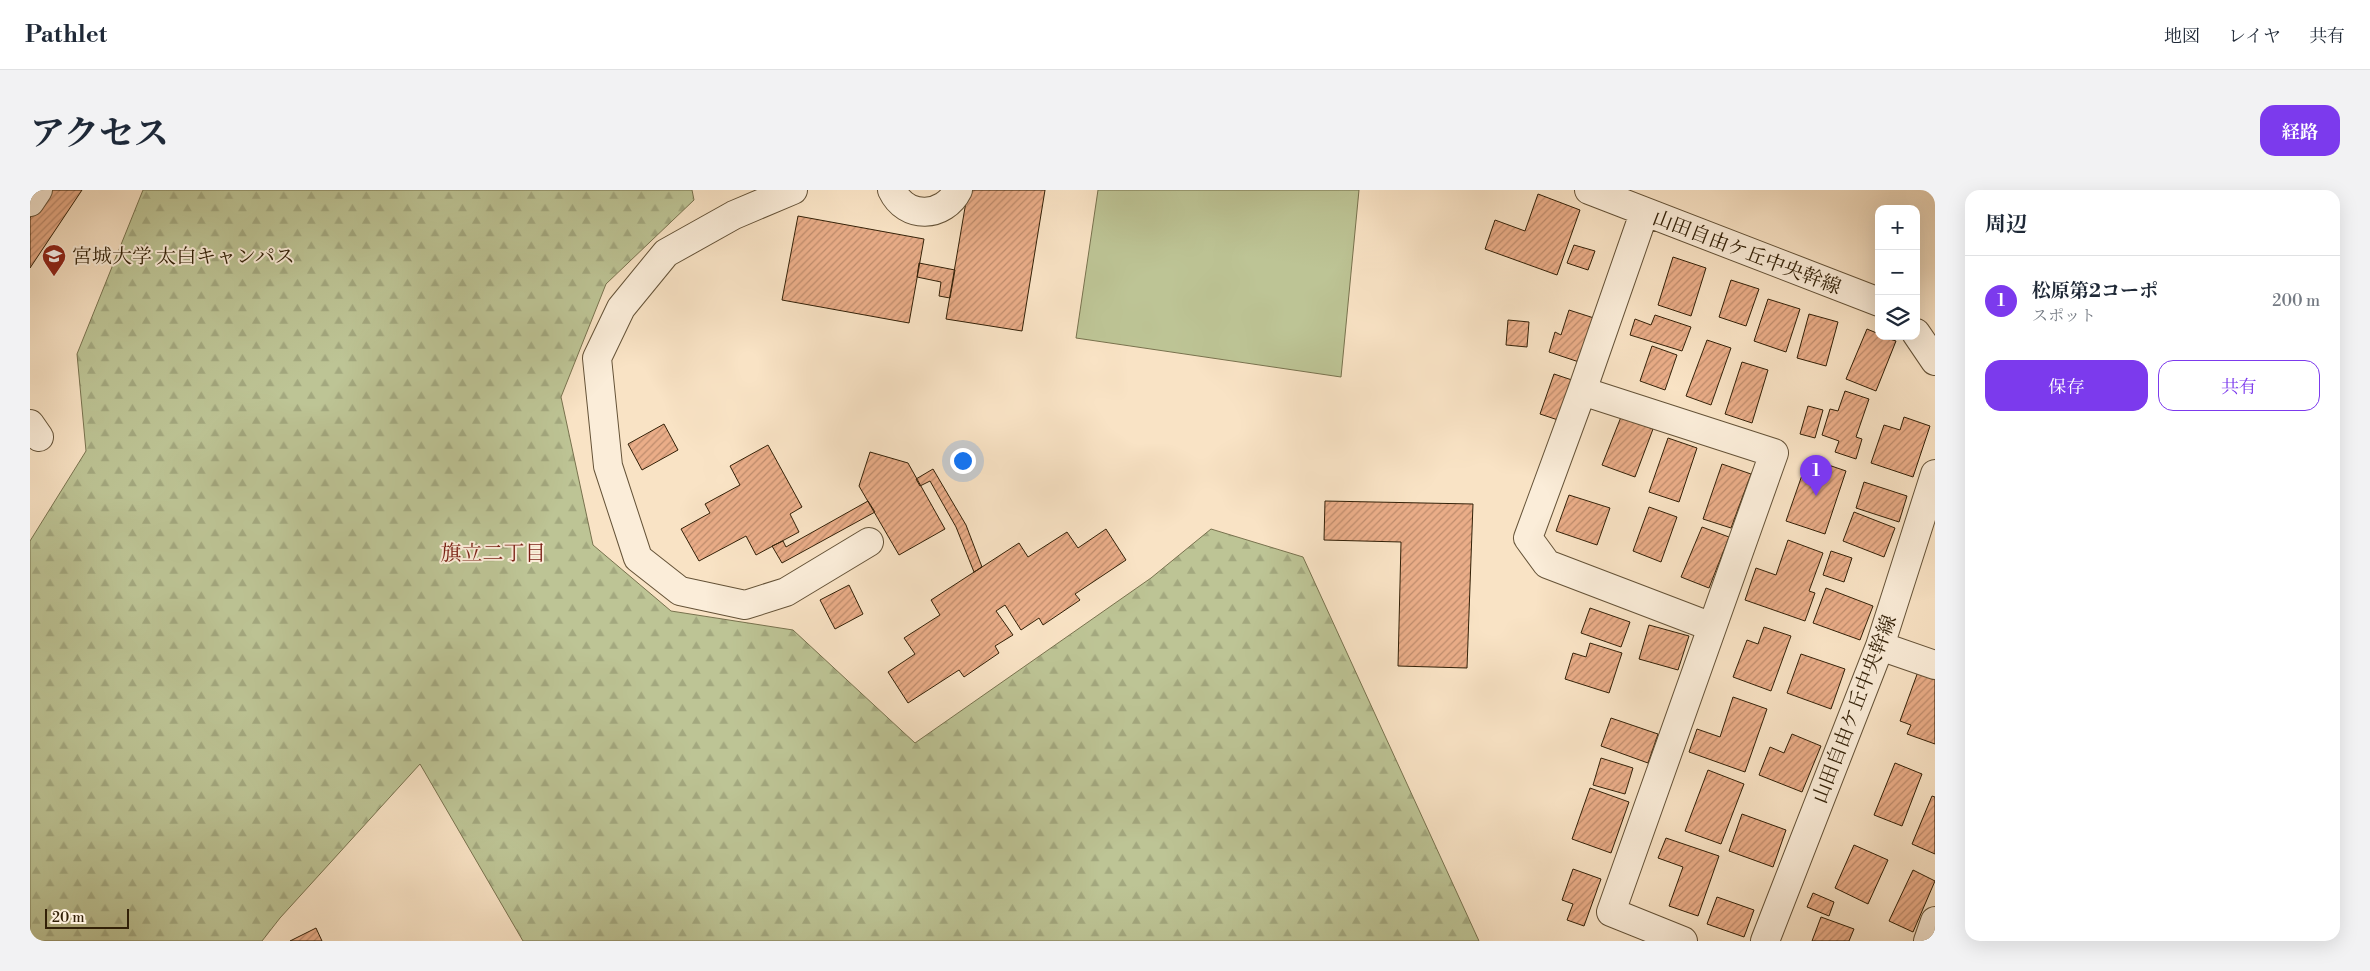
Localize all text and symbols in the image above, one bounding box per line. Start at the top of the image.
text: Pathlet [25,20,107,50]
text: 地図 [2164,25,2200,48]
text: レイヤ [2228,25,2281,48]
text: 共有 [2309,25,2345,48]
button: 経路 [2260,105,2340,156]
text: アクセス [30,113,169,156]
map controls [1875,205,1920,340]
button: + [1875,205,1920,250]
street label: 山田自由ケ丘中央幹線 [1649,206,1844,301]
text: 周辺 [1985,212,2027,238]
school or university icon: 宮城大学 太白キャンパス [41,243,67,277]
place label: 宮城大学 太白キャンパス [72,245,295,270]
button: − [1875,250,1920,295]
text: 松原第2コーポ [2032,279,2158,303]
text: 1 [1997,291,2005,311]
text: 200 m [2272,291,2320,311]
button: layers [1875,295,1920,340]
text: スポット [2032,306,2096,326]
button: 保存 [1985,360,2148,411]
button: 共有 [2158,360,2320,411]
your location [950,448,976,474]
pin: 1 [1800,455,1832,496]
district label: 旗立二丁目 [441,541,546,567]
street label: 山田自由ケ丘中央幹線 [1808,612,1903,807]
scale bar [45,906,129,929]
text: 20 m [52,909,84,927]

